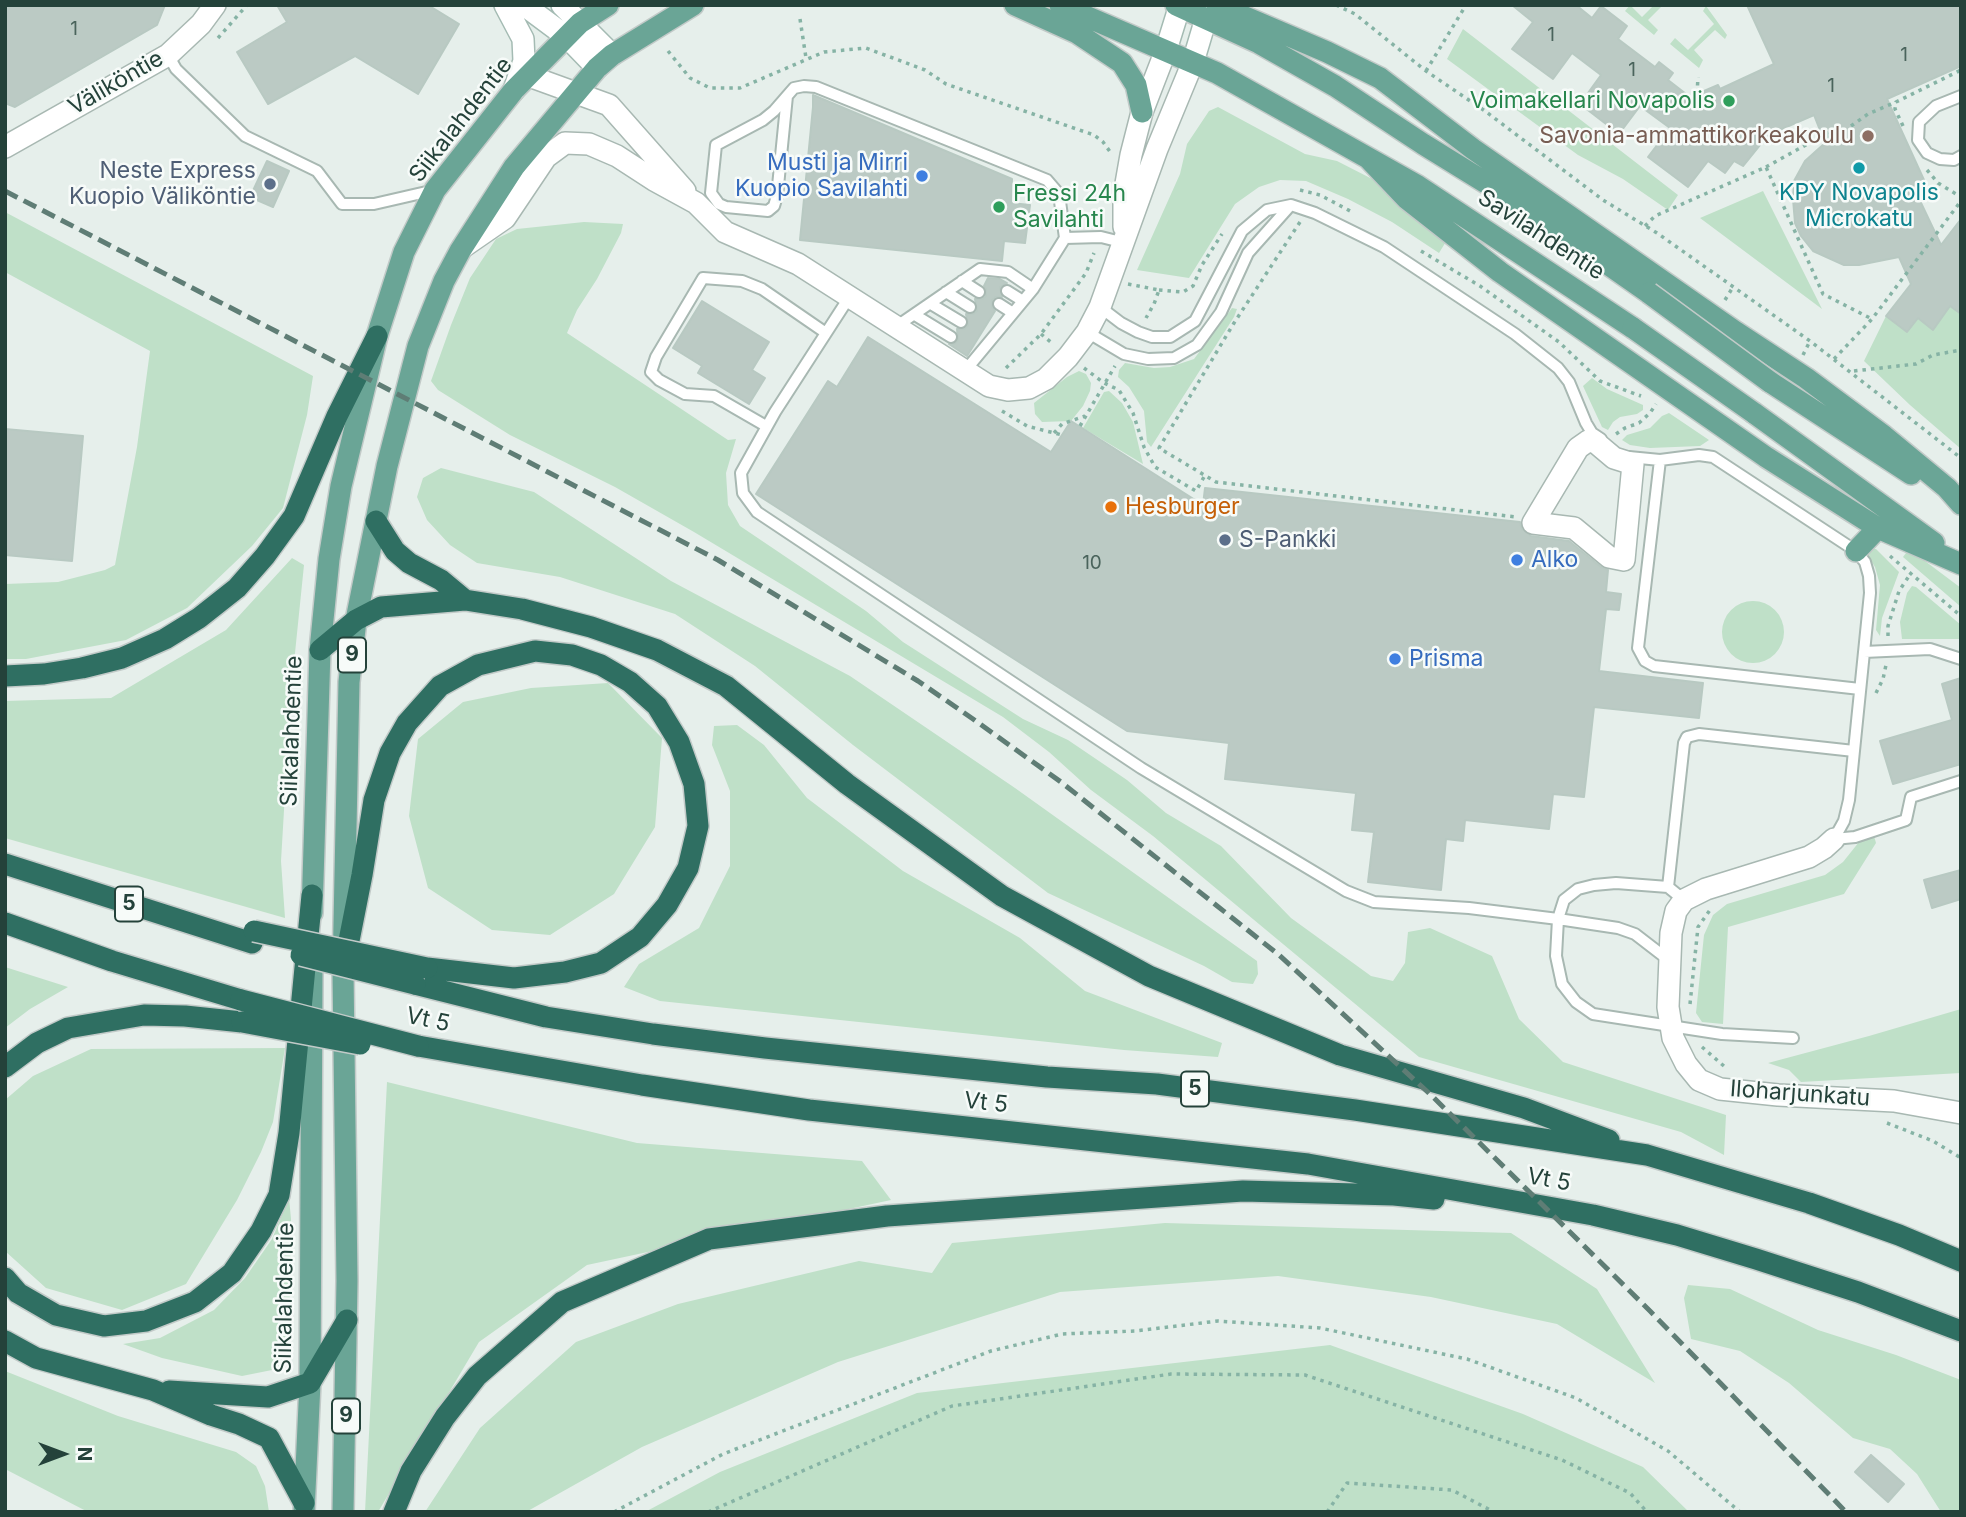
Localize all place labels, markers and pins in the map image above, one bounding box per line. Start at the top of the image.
place label: Voimakellari Novapolis [1470,87,1715,115]
marker: Voimakellari Novapolis [1721,93,1737,109]
place label: Savonia-ammattikorkeakoulu [1539,122,1854,150]
marker: Savonia-ammattikorkeakoulu [1860,128,1876,144]
place label: Musti ja Mirri Kuopio Savilahti [735,149,908,203]
place label: Neste Express Kuopio Väliköntie [69,157,256,211]
marker: KPY Novapolis Microkatu [1851,160,1867,176]
marker: Musti ja Mirri Kuopio Savilahti [914,168,930,184]
marker: Neste Express Kuopio Väliköntie [262,176,278,192]
place label: KPY Novapolis Microkatu [1779,179,1939,233]
place label: Fressi 24h Savilahti [1013,180,1126,234]
marker: Fressi 24h Savilahti [991,199,1007,215]
place label: Hesburger [1125,493,1240,521]
marker: Hesburger [1103,499,1119,515]
place label: S-Pankki [1239,526,1336,554]
marker: S-Pankki [1217,532,1233,548]
place label: Alko [1531,546,1578,574]
marker: Alko [1509,552,1525,568]
place label: Prisma [1409,645,1483,673]
marker: Prisma [1387,651,1403,667]

